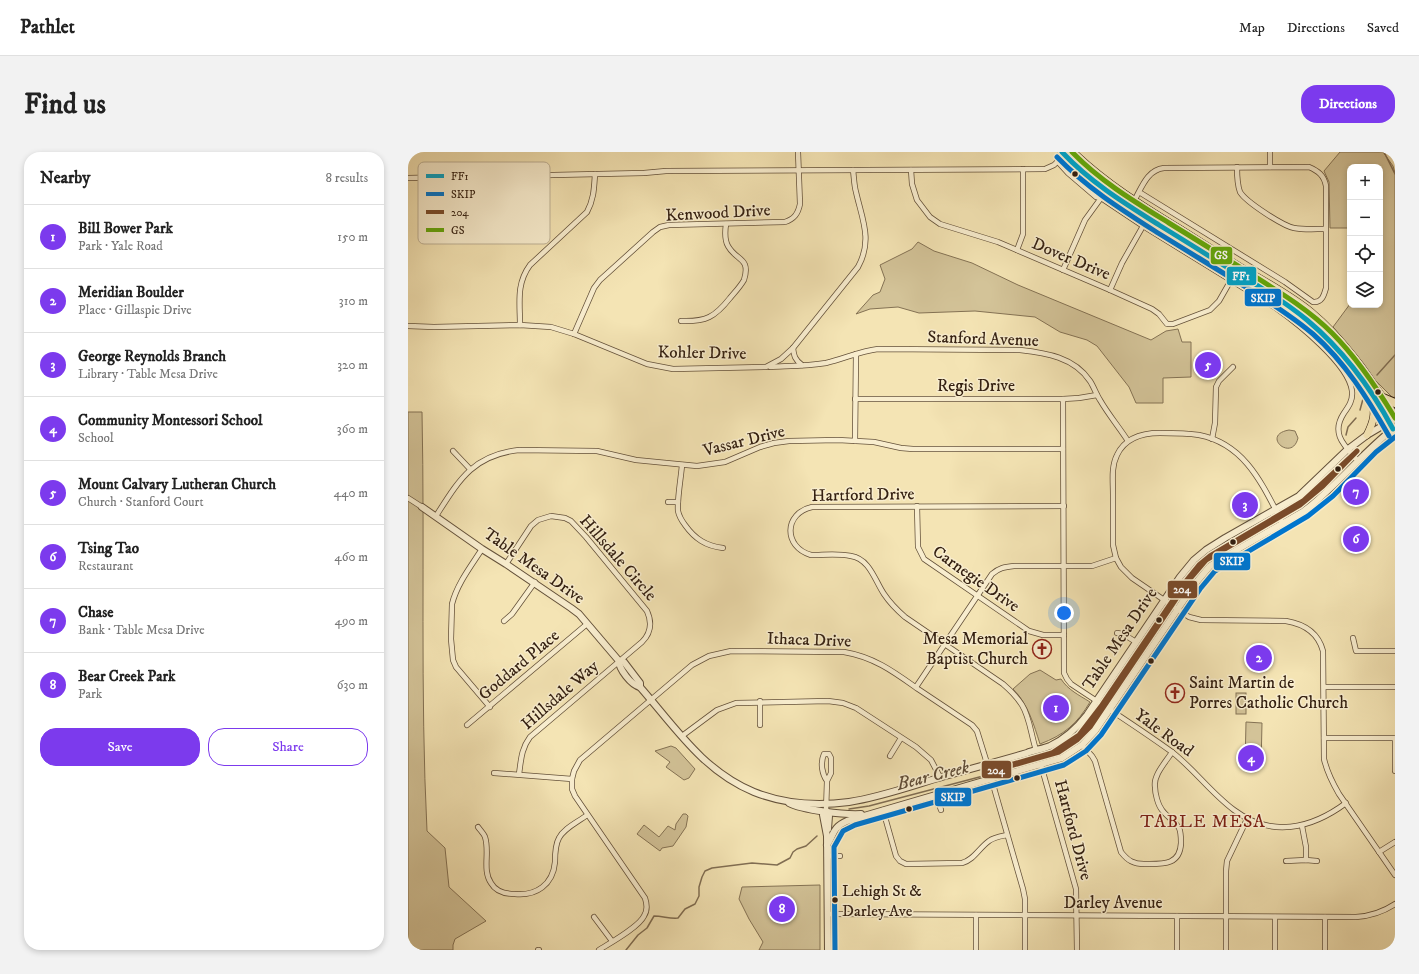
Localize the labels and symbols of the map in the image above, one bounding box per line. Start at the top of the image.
legend [418,162,550,244]
unlabelled marker [1070,169,1080,179]
text: FF1 [451,170,469,184]
text: SKIP [451,188,476,202]
street label: Kenwood Drive [665,199,771,227]
text: 204 [451,206,469,220]
text: GS [451,224,465,238]
street label: Dover Drive [1028,233,1114,285]
line badge: GS [1210,246,1233,265]
text: GS [1214,249,1228,263]
line badge: FF1 [1226,266,1257,286]
text: FF1 [1232,270,1250,284]
line badge: SKIP [1244,288,1282,307]
text: SKIP [1251,292,1276,306]
street label: Stanford Avenue [927,326,1039,352]
street label: Kohler Drive [657,341,747,365]
pin: 5 [1195,350,1221,380]
street label: Regis Drive [937,375,1015,397]
unlabelled marker [1373,387,1383,397]
street label: Vassar Drive [700,420,787,462]
unlabelled marker [1333,464,1343,474]
pin: 7 [1343,477,1369,507]
street label: Hartford Drive [811,483,915,507]
pin: 3 [1232,490,1258,520]
street label: Hillsdale Circle [575,510,661,606]
street label: Table Mesa Drive [479,523,589,609]
pin: 6 [1343,524,1369,554]
unlabelled marker [1228,537,1238,547]
street label: Carnegie Drive [928,541,1024,617]
line badge: SKIP [1213,552,1251,571]
text: SKIP [1220,555,1245,569]
line badge: 204 [1167,580,1198,599]
text: 204 [1173,583,1191,597]
street label: Table Mesa Drive [1078,584,1162,694]
your location [1054,603,1074,623]
unlabelled marker [1154,615,1164,625]
street label: Goddard Place [474,625,564,705]
street label: Ithaca Drive [766,628,852,652]
place label: Mesa Memorial Baptist Church [923,628,1028,670]
church icon: Mesa Memorial Baptist Church [1031,638,1053,660]
pin: 2 [1246,643,1272,673]
street label: Hillsdale Way [517,655,604,735]
unlabelled marker [1146,656,1156,666]
place label: Saint Martin de Porres Catholic Church [1189,672,1348,714]
church icon: Saint Martin de Porres Catholic Church [1164,682,1186,704]
pin: 1 [1043,693,1069,723]
street label: Yale Road [1130,704,1198,762]
pin: 4 [1238,743,1264,773]
water label: Bear Creek [894,756,972,796]
line badge: 204 [981,760,1012,779]
text: 204 [987,764,1005,778]
unlabelled marker [1012,773,1022,783]
street label: Hartford Drive [1049,777,1097,883]
line badge: SKIP [934,787,972,807]
text: SKIP [941,791,966,805]
unlabelled marker [904,804,914,814]
district label: TABLE MESA [1140,811,1266,833]
place label: Lehigh St & Darley Ave [842,881,922,921]
street label: Darley Avenue [1064,892,1162,914]
pin: 8 [769,894,795,924]
marker: Lehigh St & Darley Ave [830,895,840,905]

